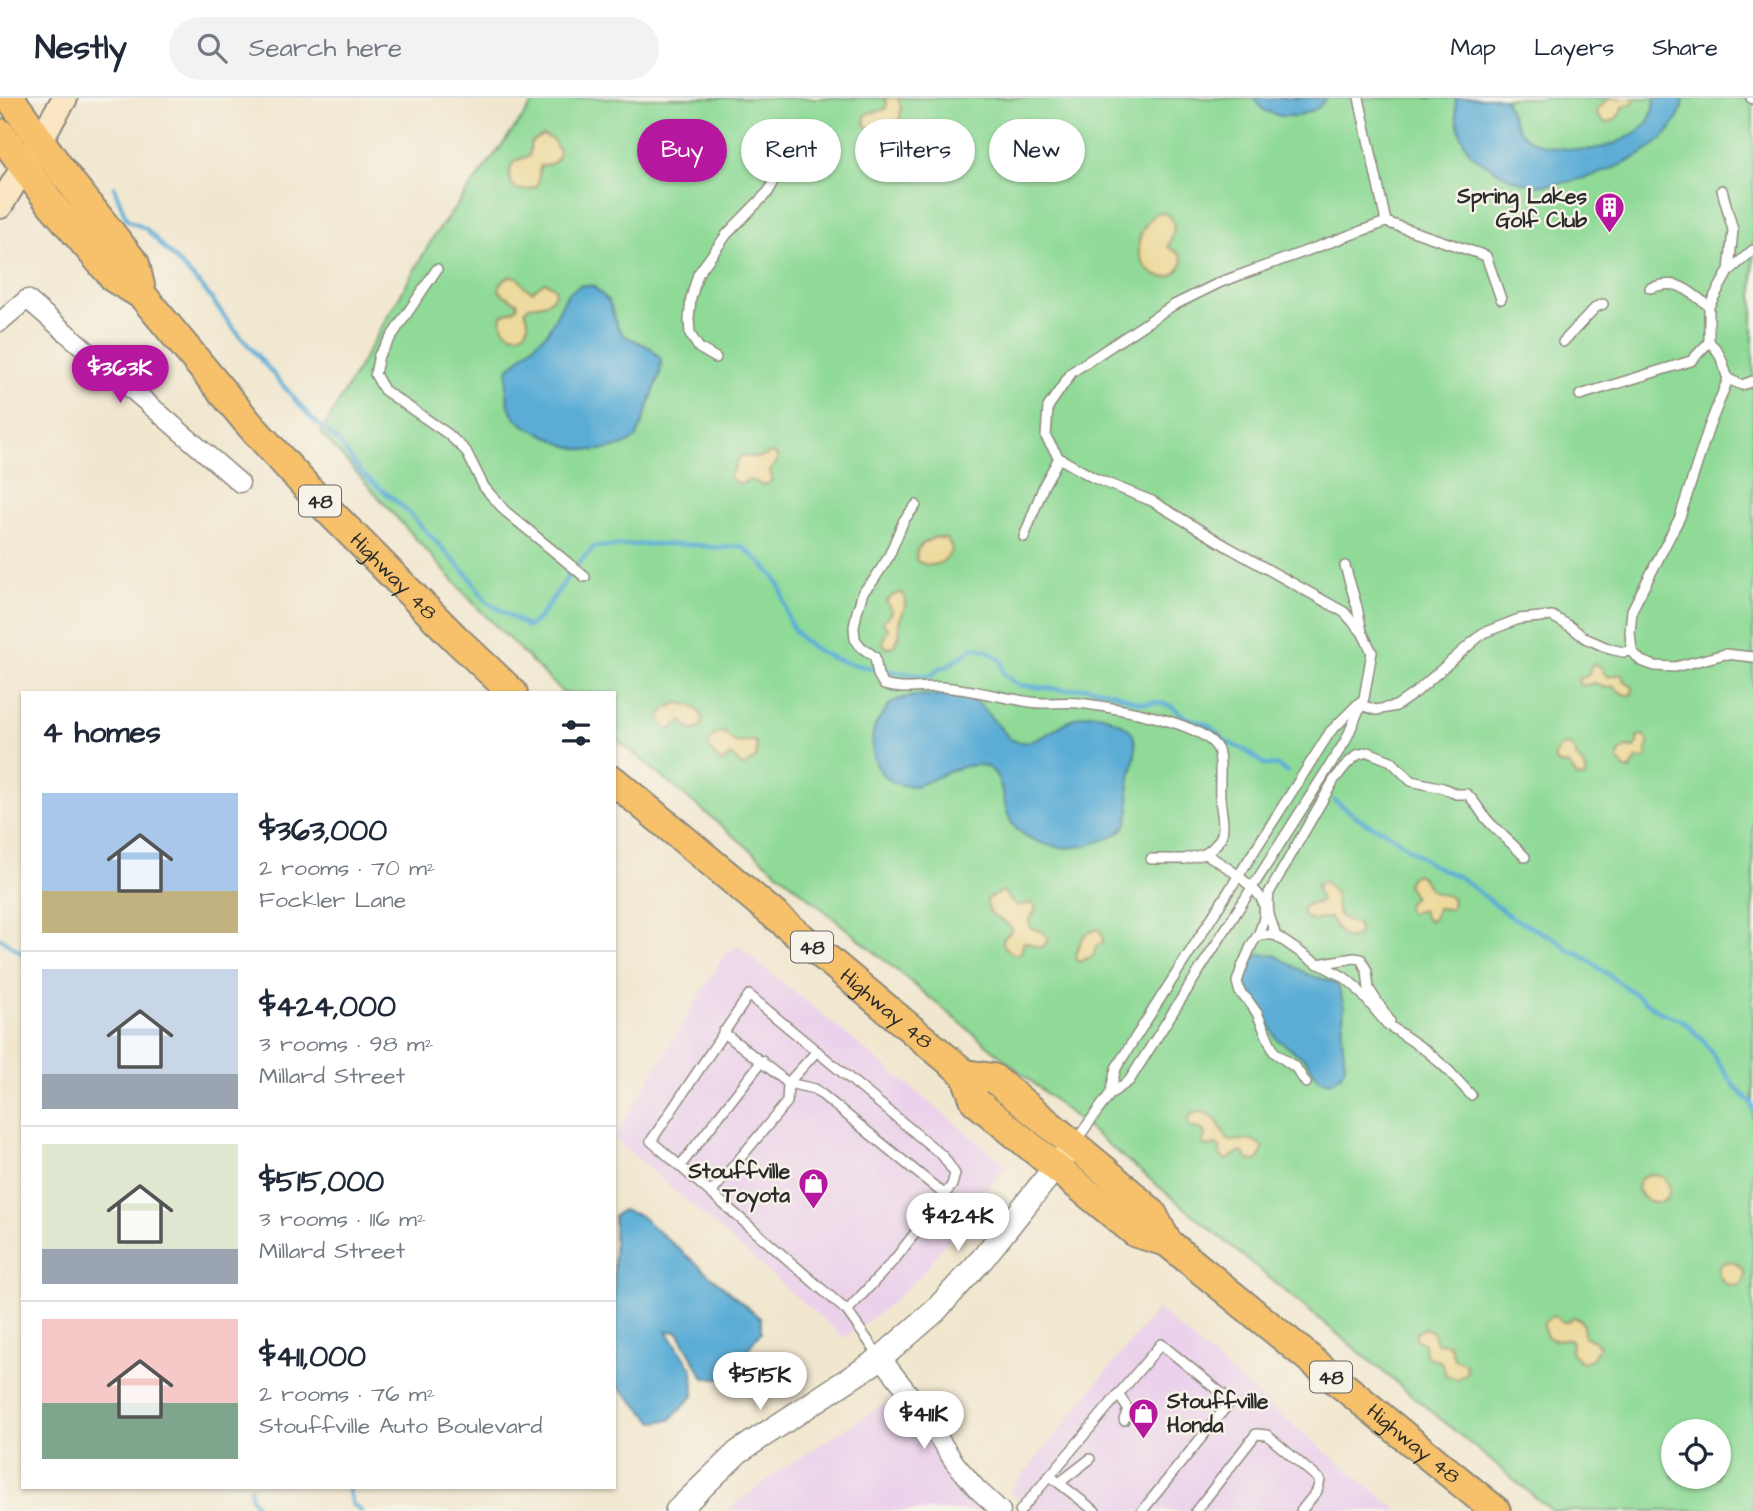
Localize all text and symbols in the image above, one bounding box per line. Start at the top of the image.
search box [169,17,659,80]
text: Nestly [35,25,127,71]
icon: search [193,29,231,67]
text: Search here [249,30,402,66]
text: Map [1451,31,1496,65]
text: Layers [1534,31,1614,65]
text: Share [1652,31,1718,65]
chip: Buy [637,119,727,182]
chip: Rent [741,119,841,182]
chip: Filters [855,119,975,182]
chip: New [989,119,1085,182]
place label: Spring Lakes Golf Club [1456,182,1587,235]
building icon: Spring Lakes Golf Club [1593,191,1627,235]
pin: $363K [71,345,169,405]
text: $363K [88,352,152,384]
road number: 48 [299,486,341,516]
street label: Highway 48 [343,526,444,627]
text: 4 homes [42,712,161,754]
icon: filters [557,714,595,752]
text: $363,000 [259,810,387,852]
icon: home [98,821,182,905]
text: 2 rooms · 70 m² [259,852,435,884]
text: Fockler Lane [259,884,406,916]
road number: 48 [791,932,833,962]
street label: Highway 48 [834,962,939,1056]
text: $424,000 [259,986,396,1028]
icon: home [98,997,182,1081]
text: 3 rooms · 98 m² [259,1028,433,1060]
text: Millard Street [259,1060,405,1092]
place label: Stouffville Toyota [688,1157,791,1213]
text: $515,000 [259,1161,384,1203]
shop icon: Stouffville Toyota [796,1166,830,1210]
icon: home [98,1172,182,1256]
pin: $424K [909,1194,1007,1253]
text: $424K [922,1200,994,1232]
text: 3 rooms · 116 m² [259,1203,426,1235]
text: Millard Street [259,1235,405,1267]
text: $411,000 [259,1336,366,1378]
icon: home [98,1347,182,1431]
pin: $515K [711,1352,809,1412]
text: $515K [729,1359,791,1391]
road number: 48 [1310,1362,1352,1392]
text: 2 rooms · 76 m² [259,1378,435,1410]
place label: Stouffville Honda [1166,1387,1269,1440]
pin: $411K [875,1392,973,1451]
shop icon: Stouffville Honda [1127,1396,1161,1440]
street label: Highway 48 [1360,1397,1466,1491]
text: $411K [900,1398,948,1430]
text: Stouffville Auto Boulevard [259,1410,542,1442]
map controls [1661,1419,1731,1489]
button: locate [1661,1419,1731,1489]

